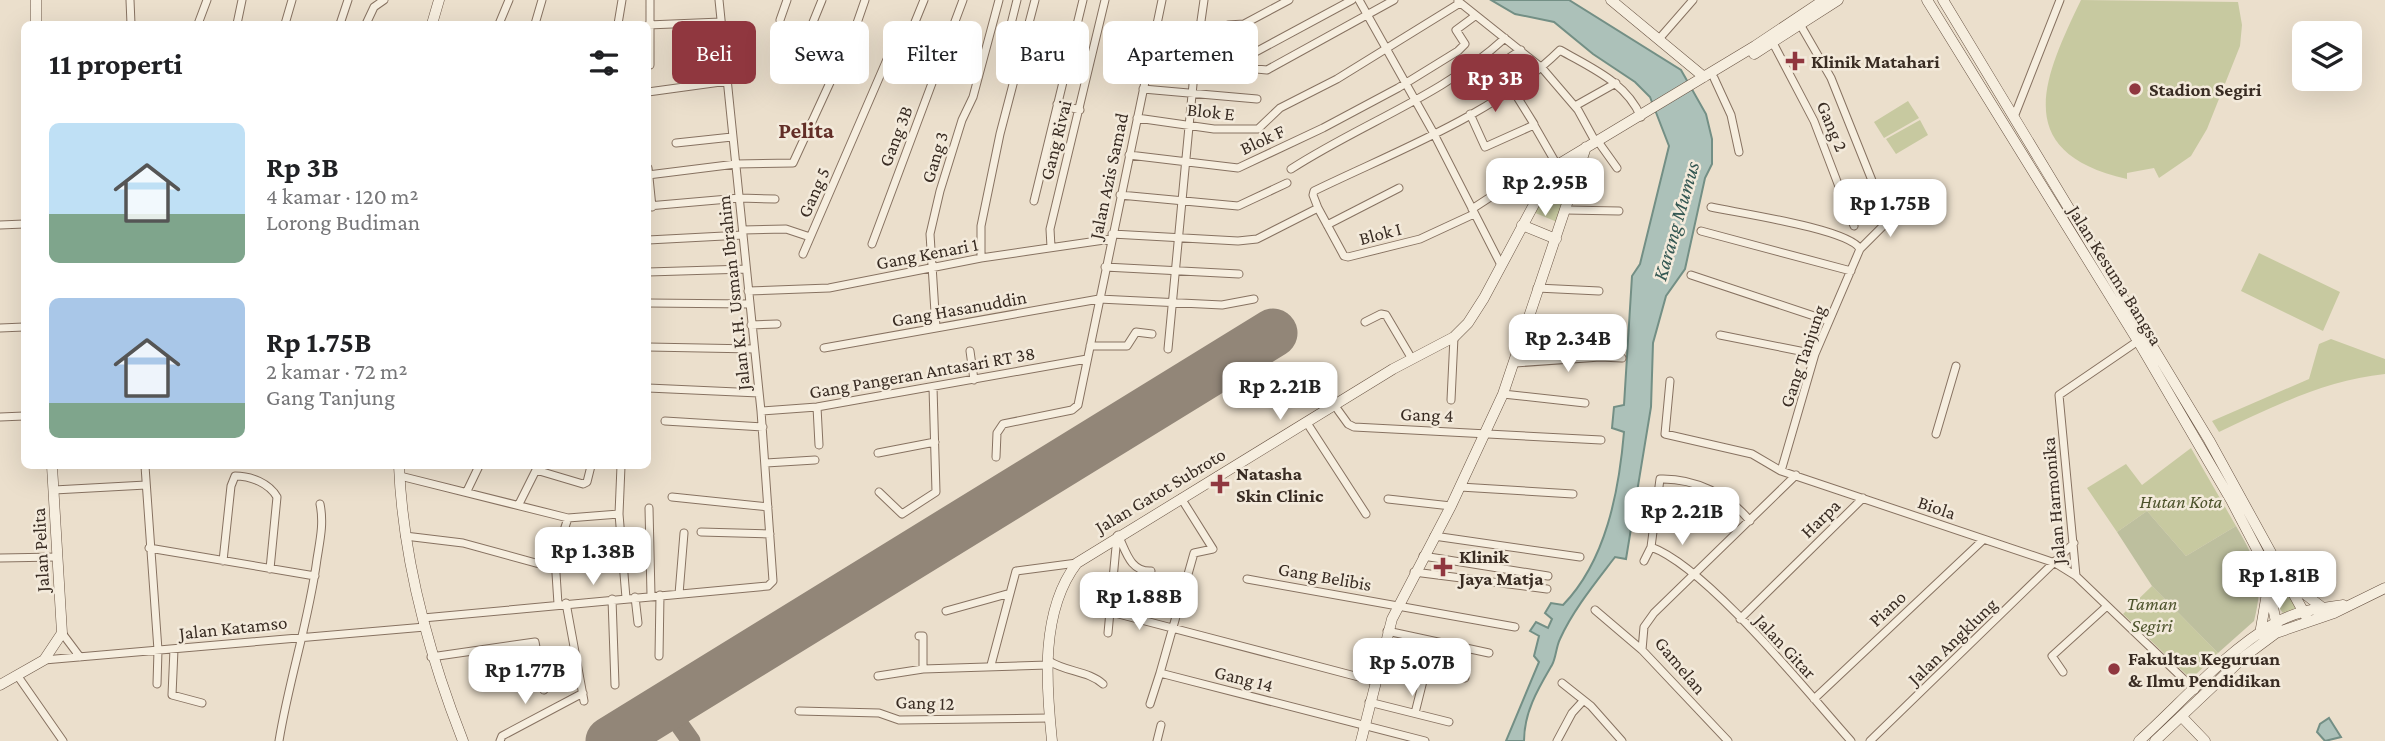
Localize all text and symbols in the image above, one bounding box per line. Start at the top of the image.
chip: Beli [672,21,756,84]
chip: Sewa [770,21,869,84]
chip: Filter [883,21,982,84]
chip: Baru [996,21,1089,84]
chip: Apartemen [1103,21,1258,84]
map controls [2292,21,2362,91]
button: layers [2292,21,2362,91]
icon: filters [585,44,623,82]
text: 11 properti [49,47,183,80]
marker: Klinik Matahari [1785,51,1805,71]
place label: Klinik Matahari [1811,51,1940,72]
pin: Rp 3B [1446,54,1544,114]
text: Rp 3B [1467,64,1523,90]
place label: Stadion Segiri [2149,79,2262,100]
marker: Stadion Segiri [2127,81,2143,97]
street label: Gang Rivai [1035,98,1076,182]
street label: Gang 2 [1813,98,1853,155]
street label: Blok E [1186,99,1236,124]
street label: Gang 3B [874,103,917,169]
street label: Jalan Azis Samad [1084,111,1132,243]
district label: Pelita [778,117,835,143]
street label: Blok F [1237,120,1288,159]
street label: Gang 3 [917,129,952,185]
text: Rp 3B [266,150,339,183]
icon: home [105,151,189,235]
pin: Rp 2.95B [1473,158,1617,218]
water label: Karang Mumus [1648,158,1705,283]
street label: Gang 5 [793,164,834,221]
text: Rp 2.95B [1502,168,1588,194]
pin: Rp 1.75B [1818,180,1962,239]
text: 4 kamar · 120 m² [266,183,418,209]
text: Rp 1.75B [1849,189,1931,215]
street label: Jalan K.H. Usman Ibrahim [713,194,754,393]
street label: Jalan Kesuma Bangsa [2063,200,2167,349]
text: Lorong Budiman [266,209,420,235]
street label: Blok I [1357,218,1404,249]
street label: Gang Kenari 1 [874,233,980,274]
street label: Gang Hasanuddin [890,286,1028,331]
street label: Gang Tanjung [1775,302,1831,410]
pin: Rp 2.34B [1496,314,1640,374]
text: Rp 2.34B [1525,324,1611,350]
text: Rp 1.75B [266,325,372,358]
icon: home [105,326,189,410]
street label: Gang Pangeran Antasari RT 38 [807,342,1037,403]
text: 2 kamar · 72 m² [266,358,408,384]
pin: Rp 2.21B [1208,362,1352,422]
text: Rp 2.21B [1238,372,1322,398]
text: Gang Tanjung [266,384,395,410]
street label: Gang 4 [1400,403,1454,426]
street label: Jalan Harmonika [2037,436,2070,567]
street label: Jalan Gatot Subroto [1090,443,1229,539]
place label: Natasha Skin Clinic [1236,463,1324,506]
marker: Natasha Skin Clinic [1210,474,1230,494]
pin: Rp 2.21B [1610,488,1754,547]
street label: Biola [1915,491,1959,524]
park label: Hutan Kota [2140,491,2223,512]
street label: Harpa [1796,494,1845,542]
text: Rp 2.21B [1640,497,1724,523]
street label: Jalan Pelita [28,507,53,595]
pin: Rp 1.38B [521,528,665,587]
text: Rp 1.38B [551,537,635,563]
place label: Klinik Jaya Matja [1457,546,1544,590]
pin: Rp 1.81B [2207,552,2351,611]
marker: Klinik Jaya Matja [1433,557,1453,577]
street label: Gang Belibis [1276,558,1373,595]
text: Rp 1.81B [2238,561,2320,587]
pin: Rp 1.88B [1067,572,1211,632]
text: Rp 1.88B [1096,582,1182,608]
street label: Piano [1864,586,1910,631]
park label: Taman Segiri [2127,593,2177,636]
street label: Jalan Angklung [1902,594,2001,690]
street label: Jalan Gitar [1749,608,1821,683]
street label: Jalan Katamso [176,611,288,644]
street label: Gamelan [1651,632,1711,698]
pin: Rp 5.07B [1340,638,1484,698]
pin: Rp 1.77B [453,646,597,706]
text: Rp 5.07B [1369,648,1455,674]
place label: Fakultas Keguruan & Ilmu Pendidikan [2128,648,2281,691]
text: Rp 1.77B [484,656,566,682]
street label: Gang 14 [1212,661,1275,696]
marker: Fakultas Keguruan & Ilmu Pendidikan [2106,661,2122,677]
street label: Gang 12 [895,691,955,714]

